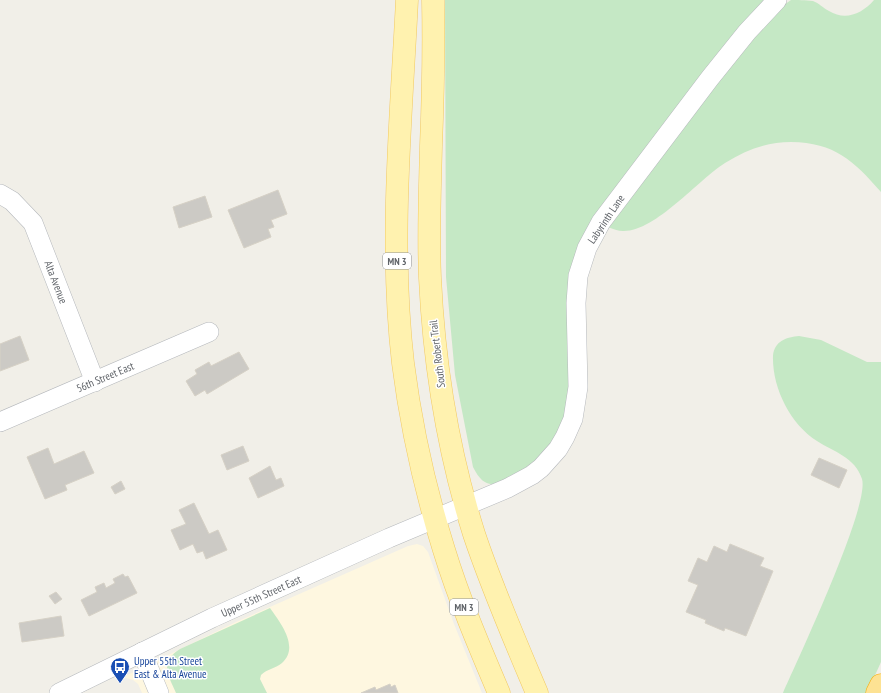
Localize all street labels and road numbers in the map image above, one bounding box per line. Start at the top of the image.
street label: Labyrinth Lane [584,191,628,246]
road number: MN 3 [383,253,411,269]
street label: Alta Avenue [41,258,71,306]
street label: South Robert Trail [426,319,448,389]
street label: 56th Street East [74,359,136,395]
street label: Upper 55th Street East [219,572,303,620]
road number: MN 3 [450,599,478,615]

